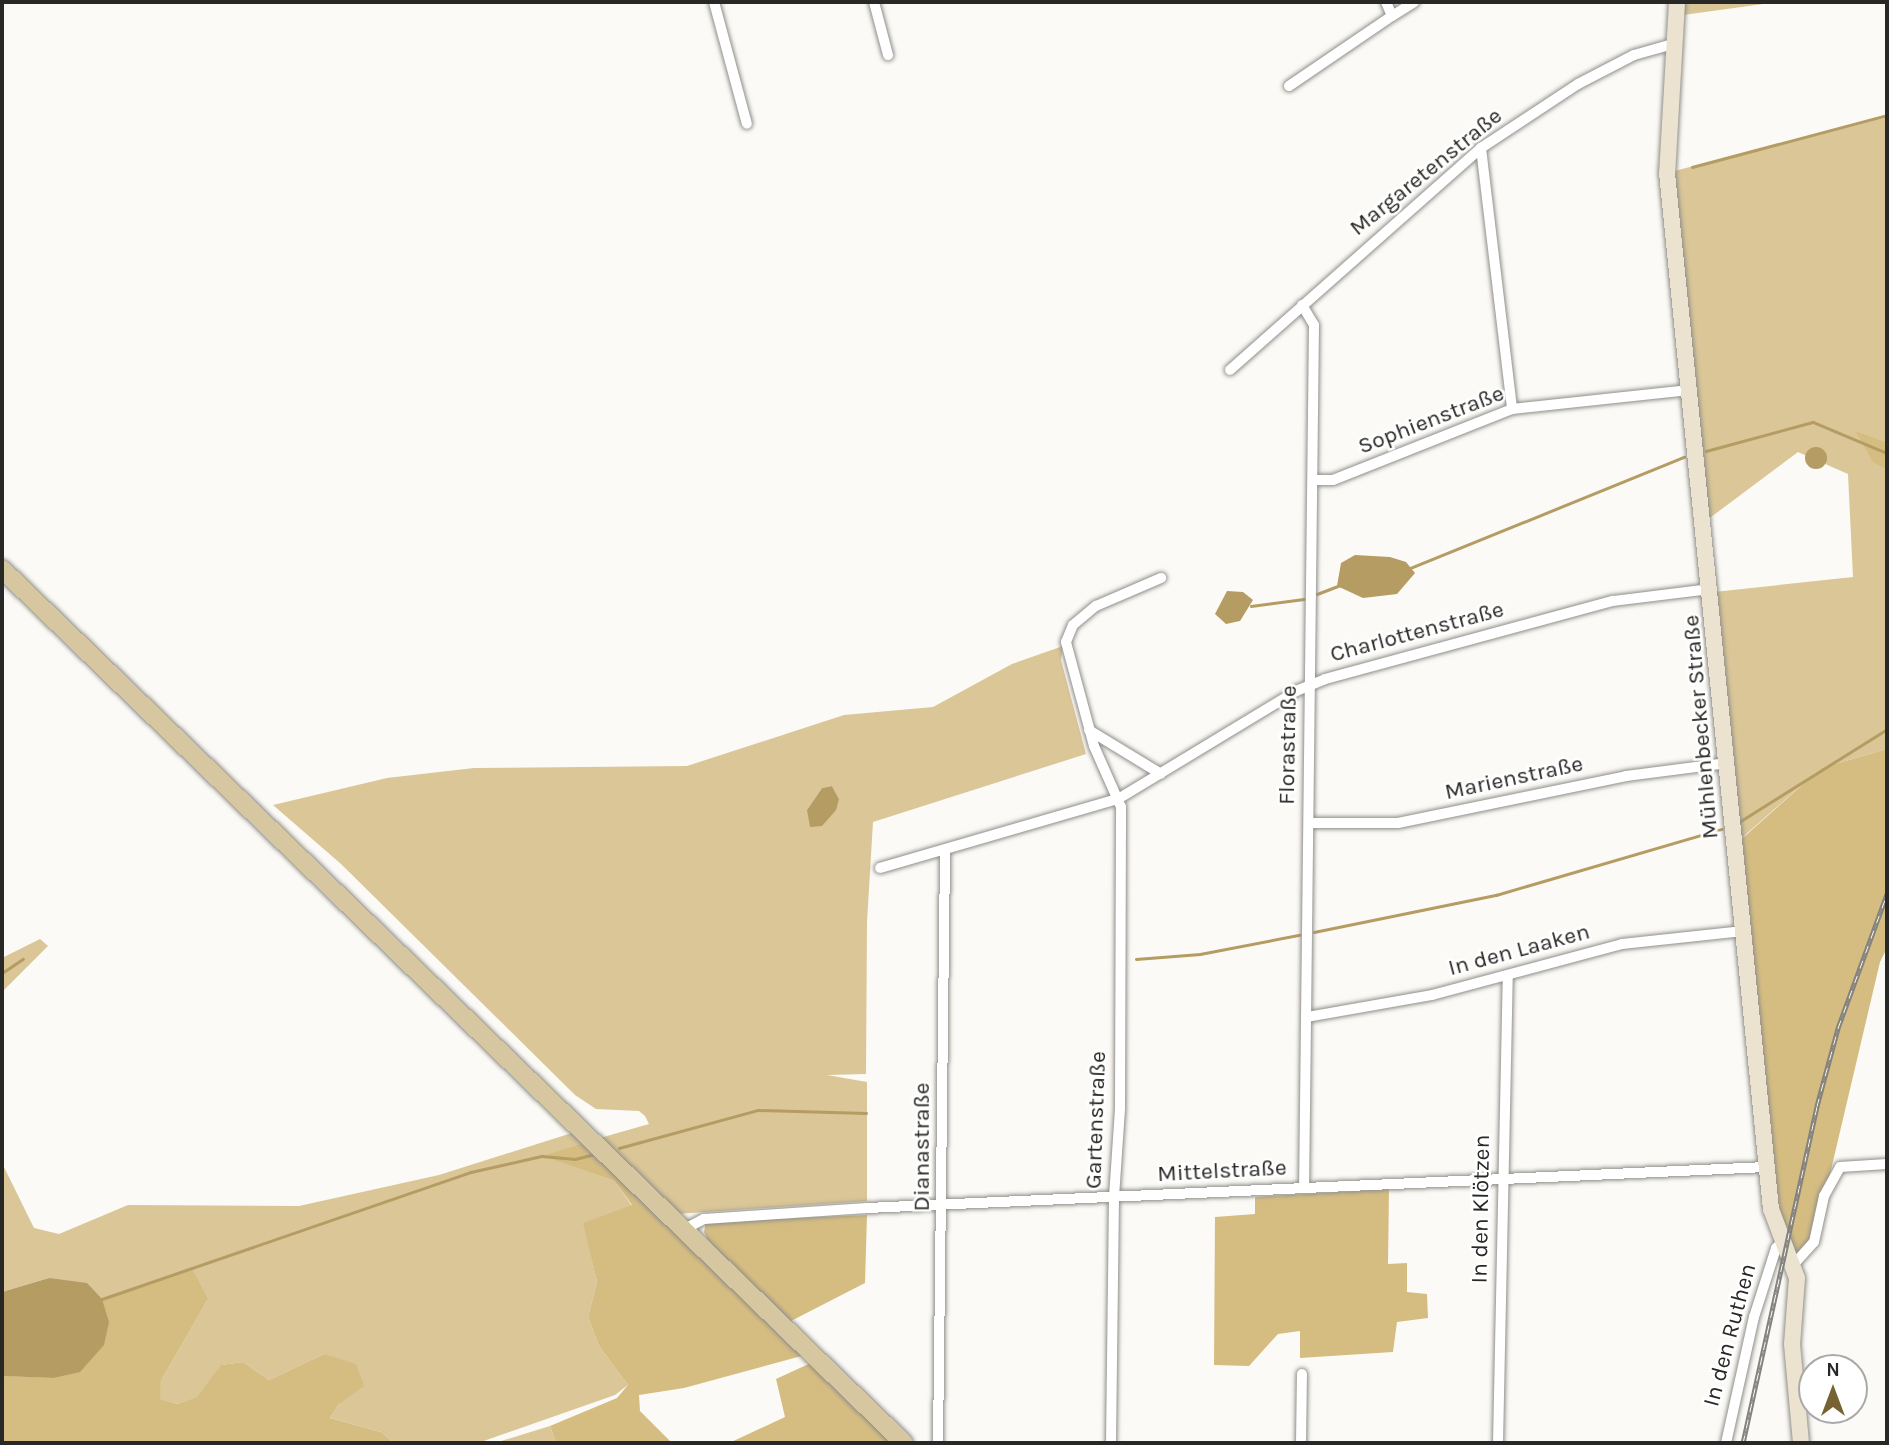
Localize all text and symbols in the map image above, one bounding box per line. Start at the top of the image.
street label: Margaretenstraße [1344,102,1508,242]
street label: Sophienstraße [1354,380,1508,460]
street label: Charlottenstraße [1327,596,1507,668]
street label: Mühlenbecker Straße [1677,614,1725,840]
street label: Florastraße [1273,685,1303,805]
street label: Marienstraße [1442,750,1586,806]
street label: In den Laaken [1445,918,1593,982]
street label: Gartenstraße [1080,1051,1112,1189]
street label: Dianastraße [908,1083,936,1211]
street label: In den Klötzen [1466,1134,1496,1284]
street label: Mittelstraße [1157,1154,1287,1188]
street label: In den Ruthen [1698,1261,1762,1409]
north arrow [1798,1354,1868,1424]
text: N [1826,1359,1840,1381]

